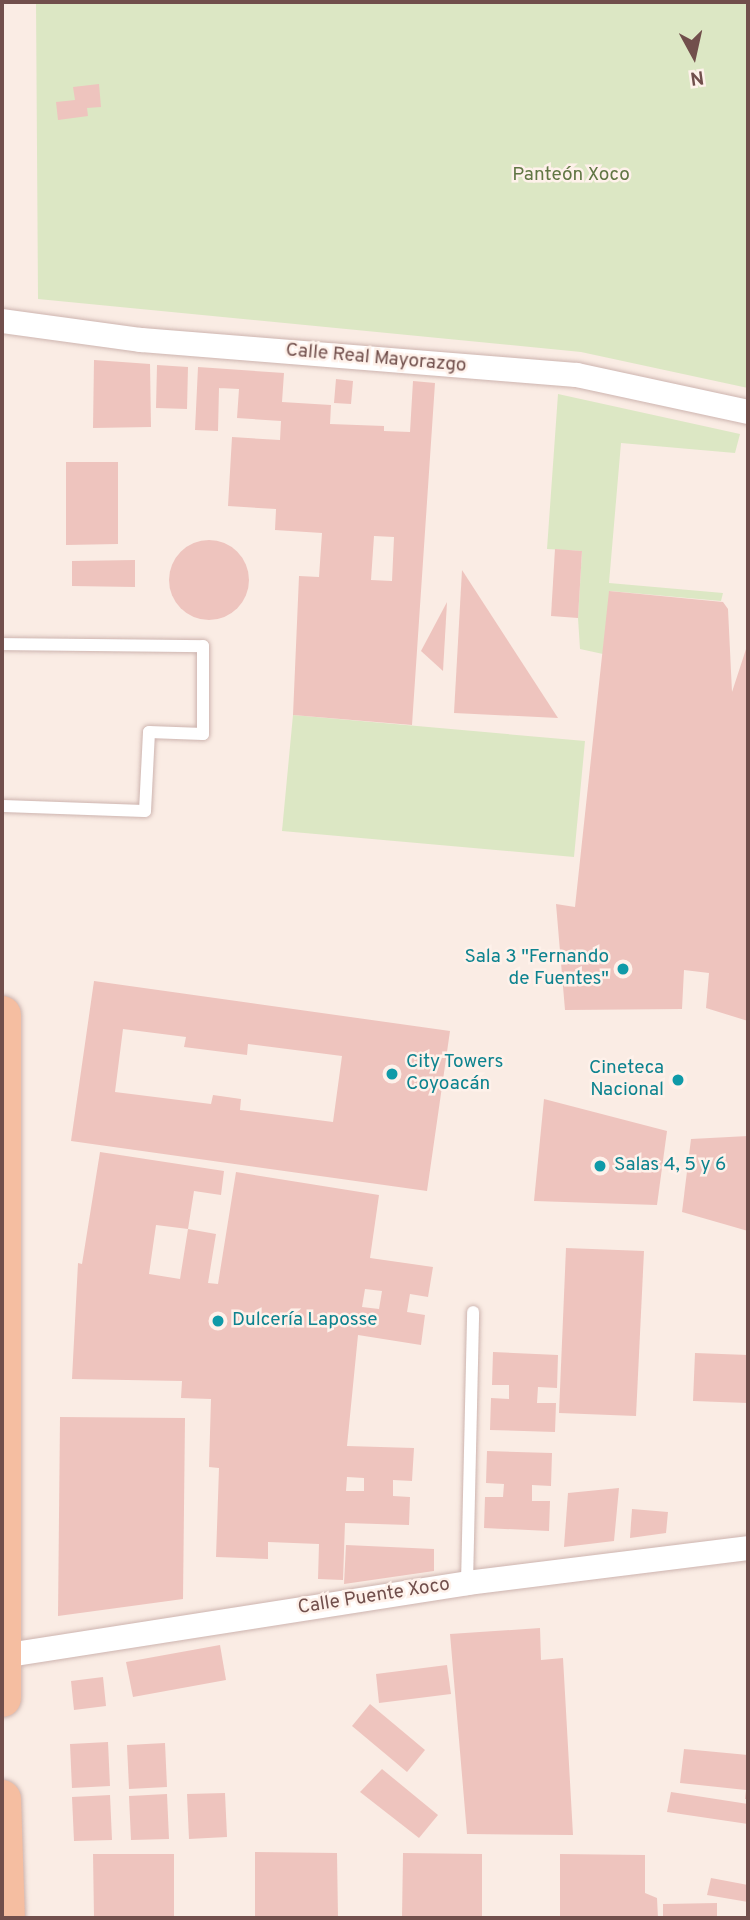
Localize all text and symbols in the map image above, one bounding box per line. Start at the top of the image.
north arrow [659,21,729,91]
text: N [688,64,705,90]
park label: Panteón Xoco [512,165,630,187]
street label: Calle Real Mayorazgo [285,340,467,378]
place label: Sala 3 "Fernando de Fuentes" [464,947,609,991]
marker: Sala 3 "Fernando de Fuentes" [615,961,631,977]
place label: City Towers Coyoacán [406,1052,504,1096]
place label: Cineteca Nacional [589,1058,664,1102]
marker: City Towers Coyoacán [384,1066,400,1082]
marker: Cineteca Nacional [670,1072,686,1088]
place label: Salas 4, 5 y 6 [614,1155,726,1177]
marker: Salas 4, 5 y 6 [592,1158,608,1174]
place label: Dulcería Laposse [232,1310,378,1332]
marker: Dulcería Laposse [210,1313,226,1329]
street label: Calle Puente Xoco [296,1574,452,1620]

